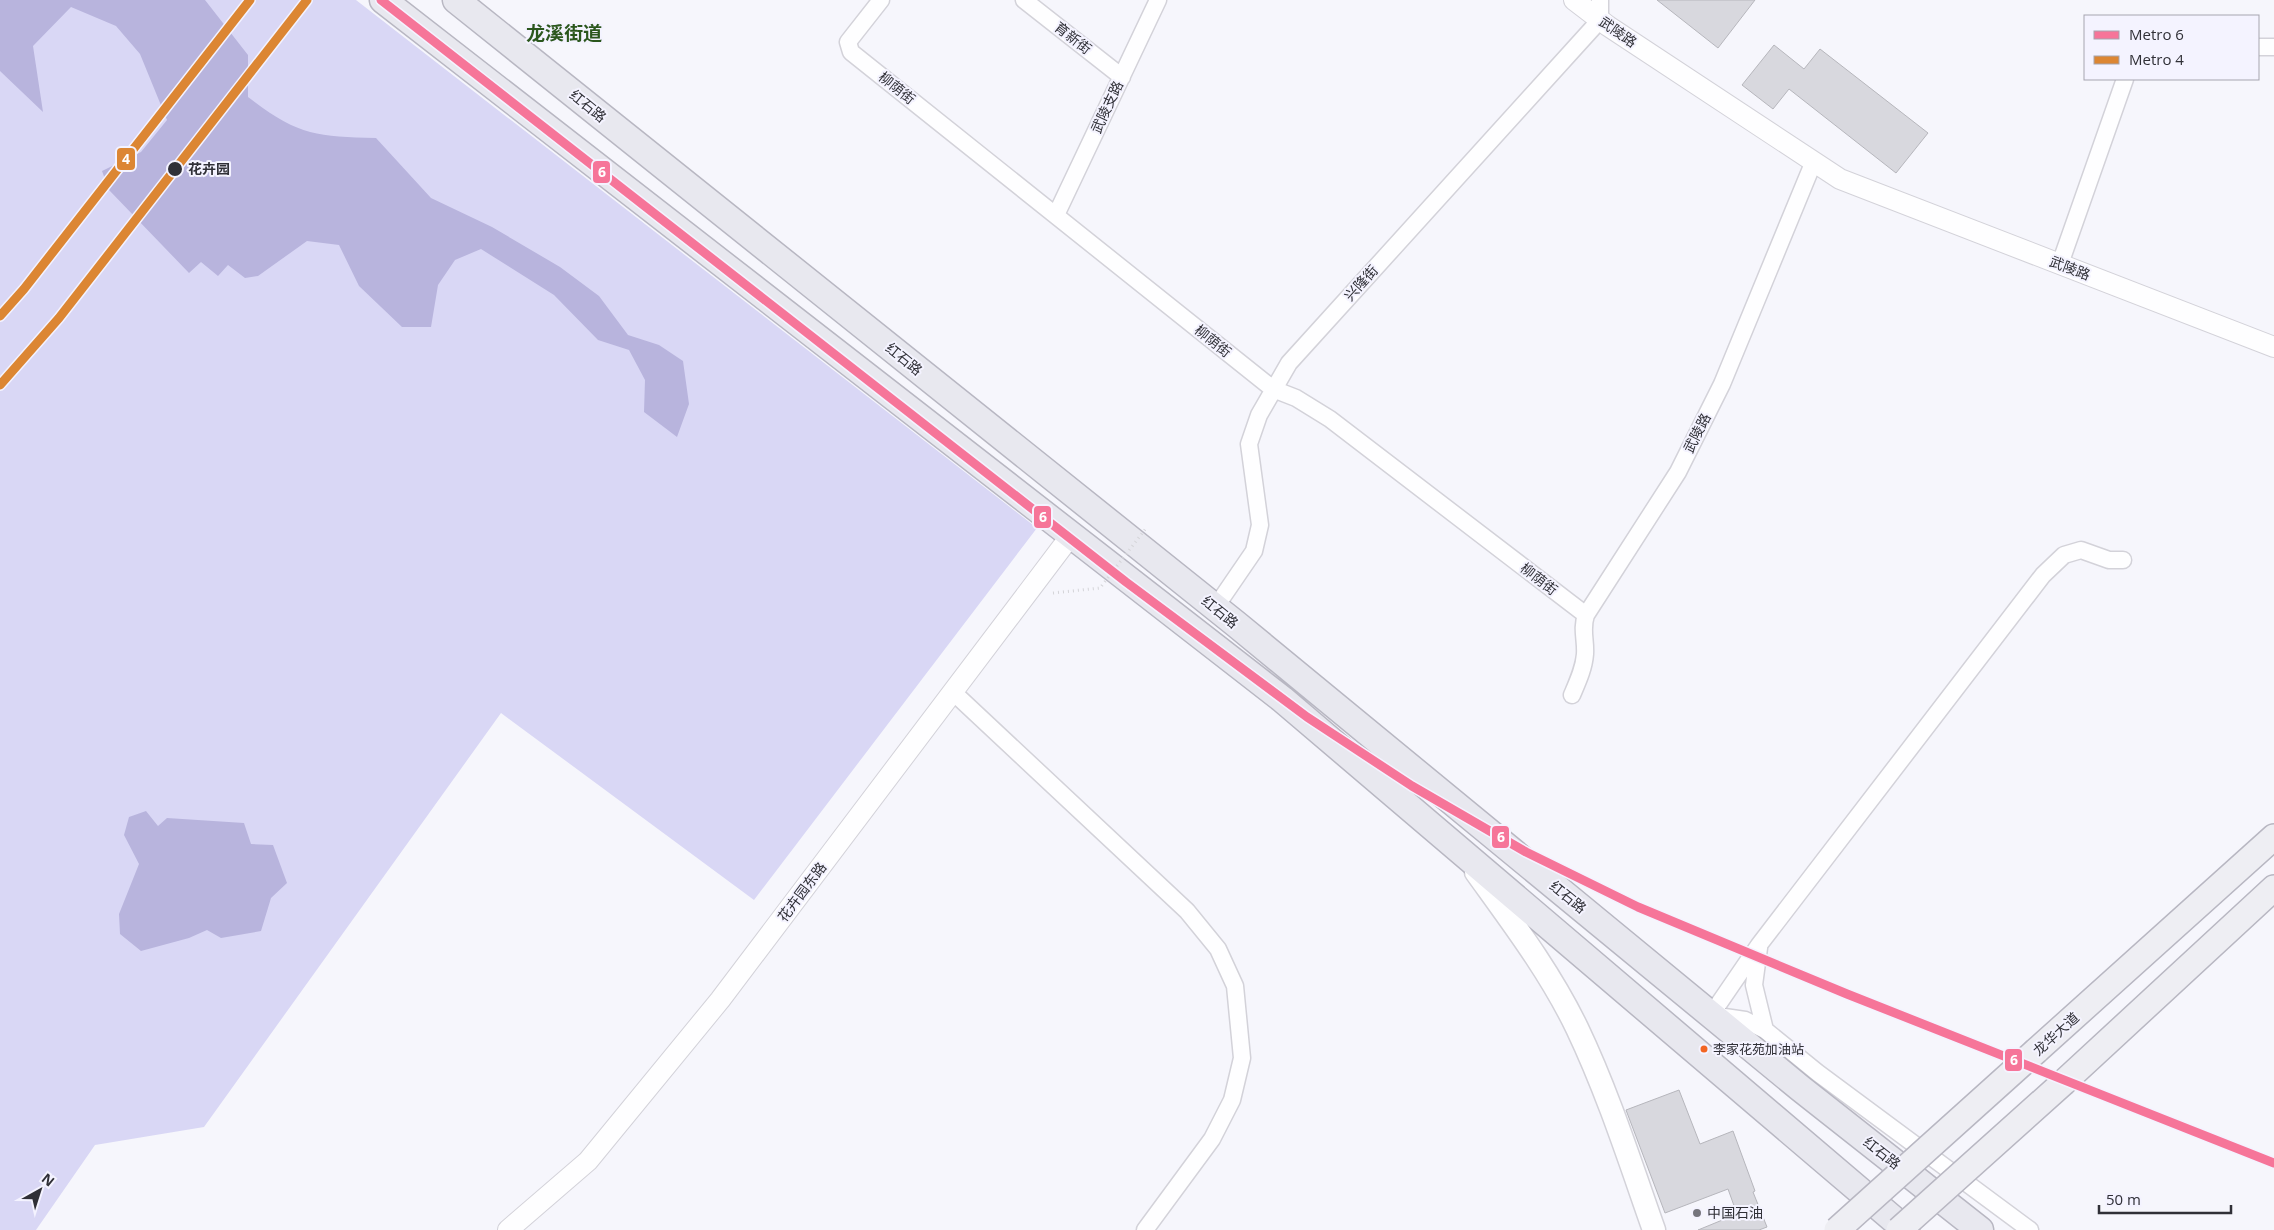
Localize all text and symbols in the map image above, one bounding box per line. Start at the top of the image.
street label: 武陵路 [1596,12,1641,51]
legend [2084,15,2259,80]
street label: 育新街 [1051,17,1096,58]
district label: 龙溪街道 [526,20,602,46]
text: Metro 6 [2129,24,2184,44]
text: Metro 4 [2129,49,2184,69]
street label: 柳荫街 [875,67,920,108]
street label: 武陵支路 [1086,77,1127,136]
street label: 红石路 [566,85,611,126]
line badge: 4 [116,147,136,171]
text: 4 [122,149,130,168]
place label: 花卉园 [188,159,230,178]
marker: 花卉园 [166,160,184,178]
line badge: 6 [592,160,611,184]
text: 6 [598,162,606,181]
street label: 武陵路 [2047,251,2093,284]
street label: 兴隆街 [1340,261,1382,305]
street label: 柳荫街 [1191,320,1236,361]
street label: 红石路 [882,338,927,379]
street label: 武陵路 [1679,410,1715,456]
line badge: 6 [1033,505,1052,529]
text: 6 [1039,507,1047,526]
street label: 柳荫街 [1517,558,1562,599]
street label: 红石路 [1198,591,1243,632]
line badge: 6 [1491,825,1510,849]
text: 6 [1497,827,1505,846]
street label: 花卉园东路 [773,858,830,925]
street label: 红石路 [1546,876,1591,917]
street label: 龙华大道 [2029,1008,2083,1059]
place label: 李家花苑加油站 [1713,1040,1804,1058]
marker: 李家花苑加油站 [1699,1044,1709,1054]
line badge: 6 [2004,1048,2023,1072]
text: 6 [2010,1050,2018,1069]
street label: 红石路 [1860,1132,1905,1173]
north arrow [15,1165,65,1215]
text: N [38,1169,59,1190]
scale bar [2099,1182,2232,1214]
text: 50 m [2106,1189,2141,1209]
place label: 中国石油 [1707,1203,1763,1222]
marker: 中国石油 [1691,1207,1703,1219]

